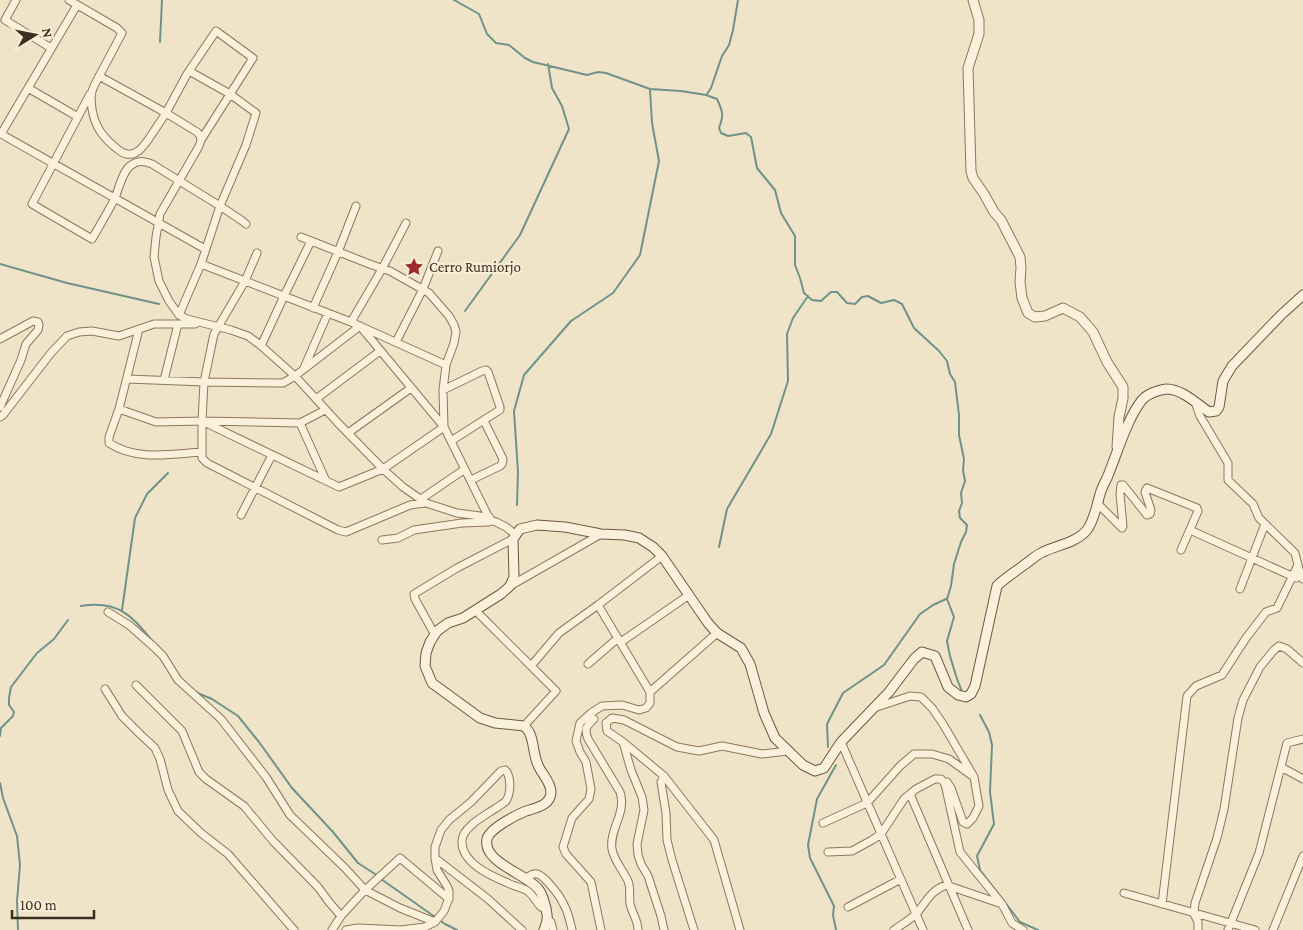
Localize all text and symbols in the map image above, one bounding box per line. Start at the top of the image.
north arrow [10,10,60,60]
text: N [39,27,57,39]
place icon: Cerro Rumiorjo [403,256,425,278]
place label: Cerro Rumiorjo [429,259,521,276]
scale bar [12,888,95,920]
text: 100 m [20,897,57,913]

